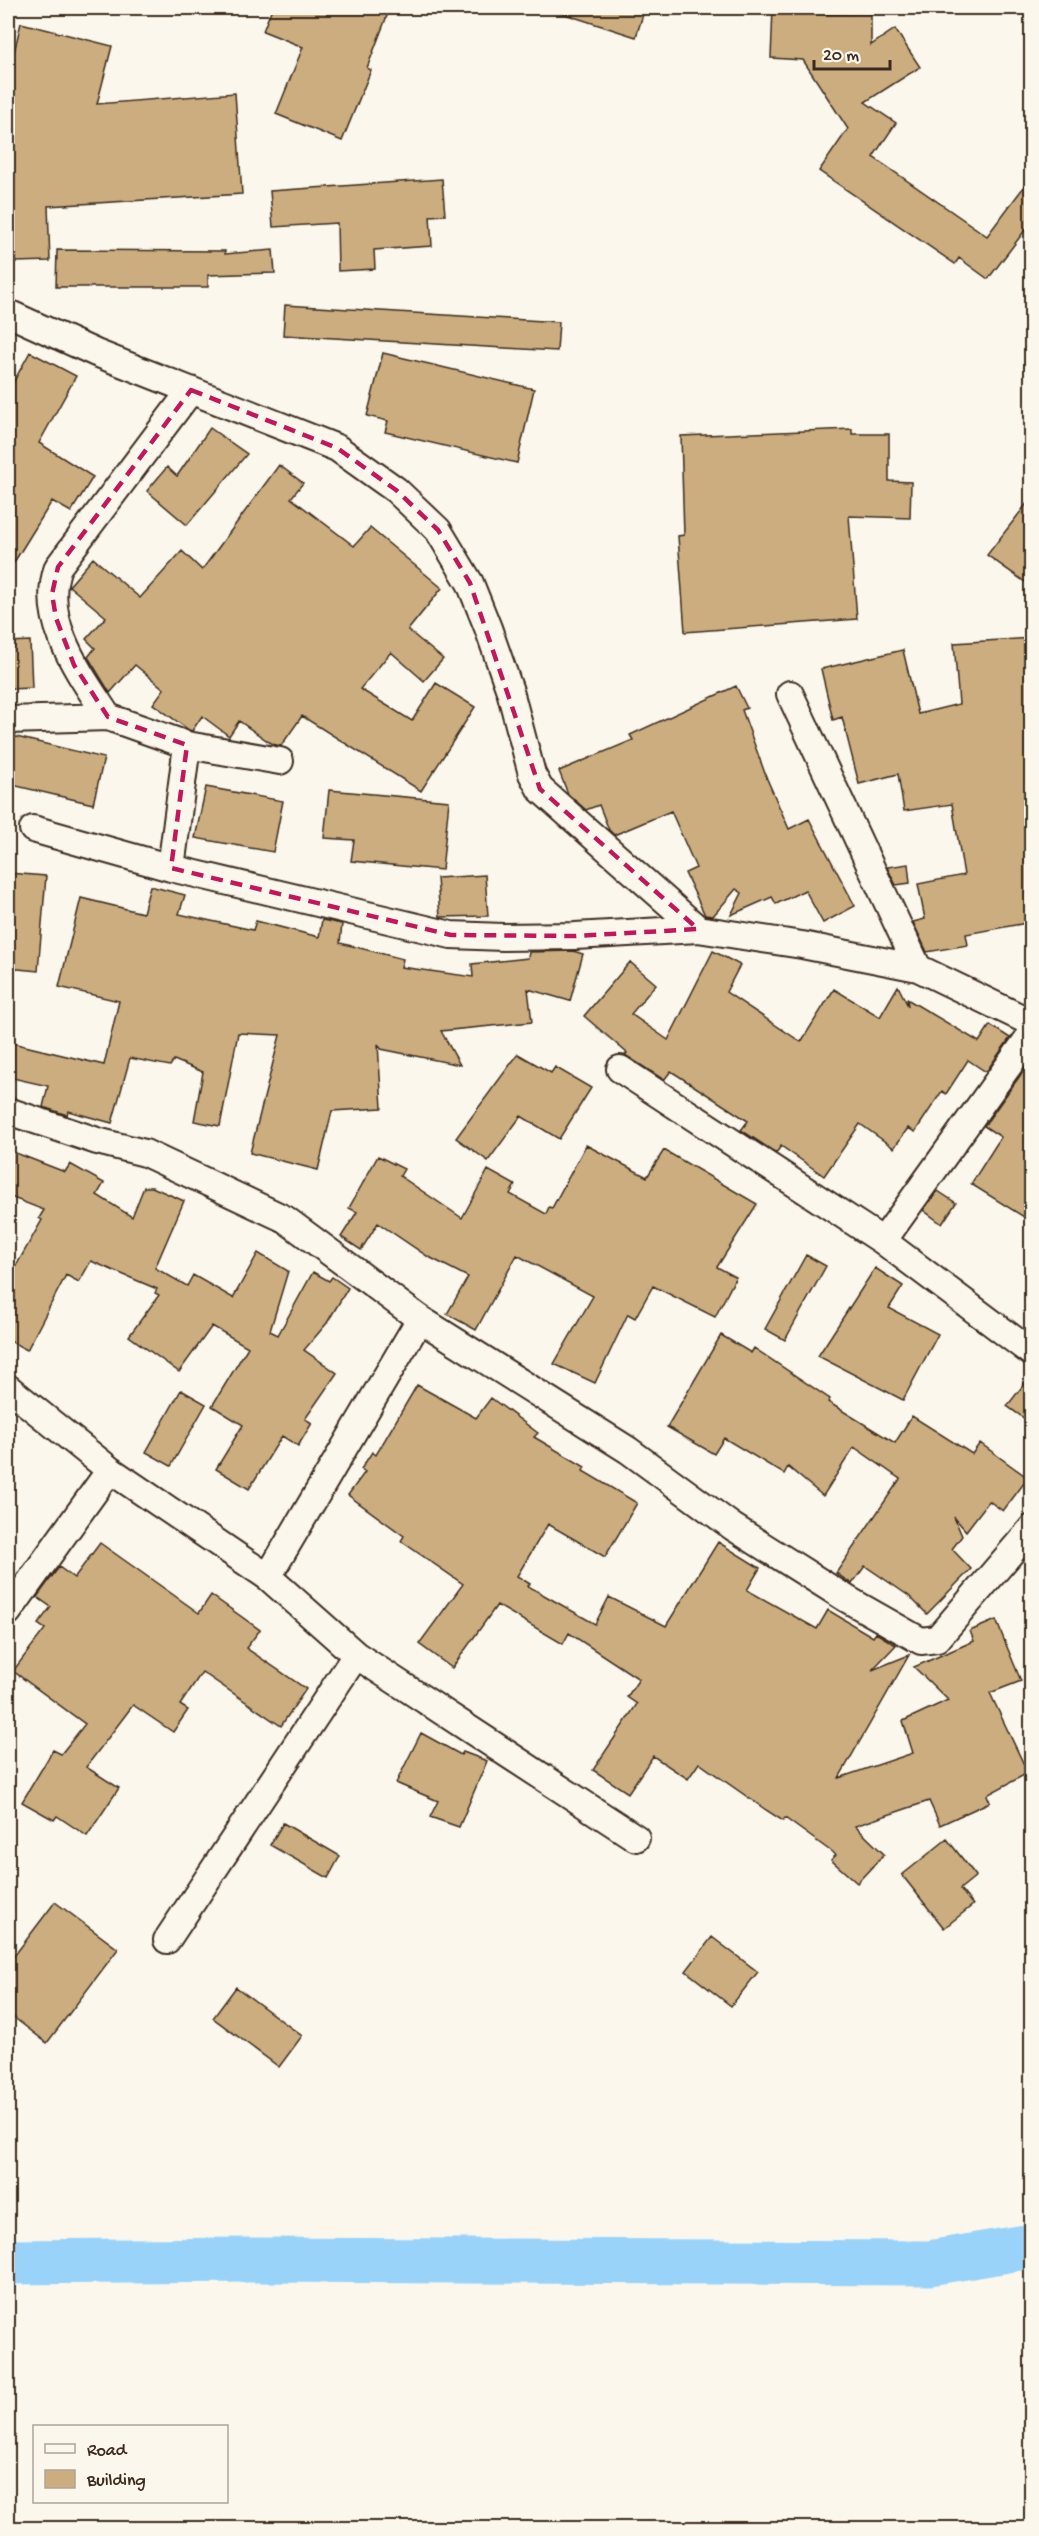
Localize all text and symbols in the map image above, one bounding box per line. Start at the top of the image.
scale bar [814,33,890,71]
text: 20 m [823,46,859,67]
legend [33,2425,228,2503]
text: Road [87,2441,128,2462]
text: Building [86,2471,146,2492]

